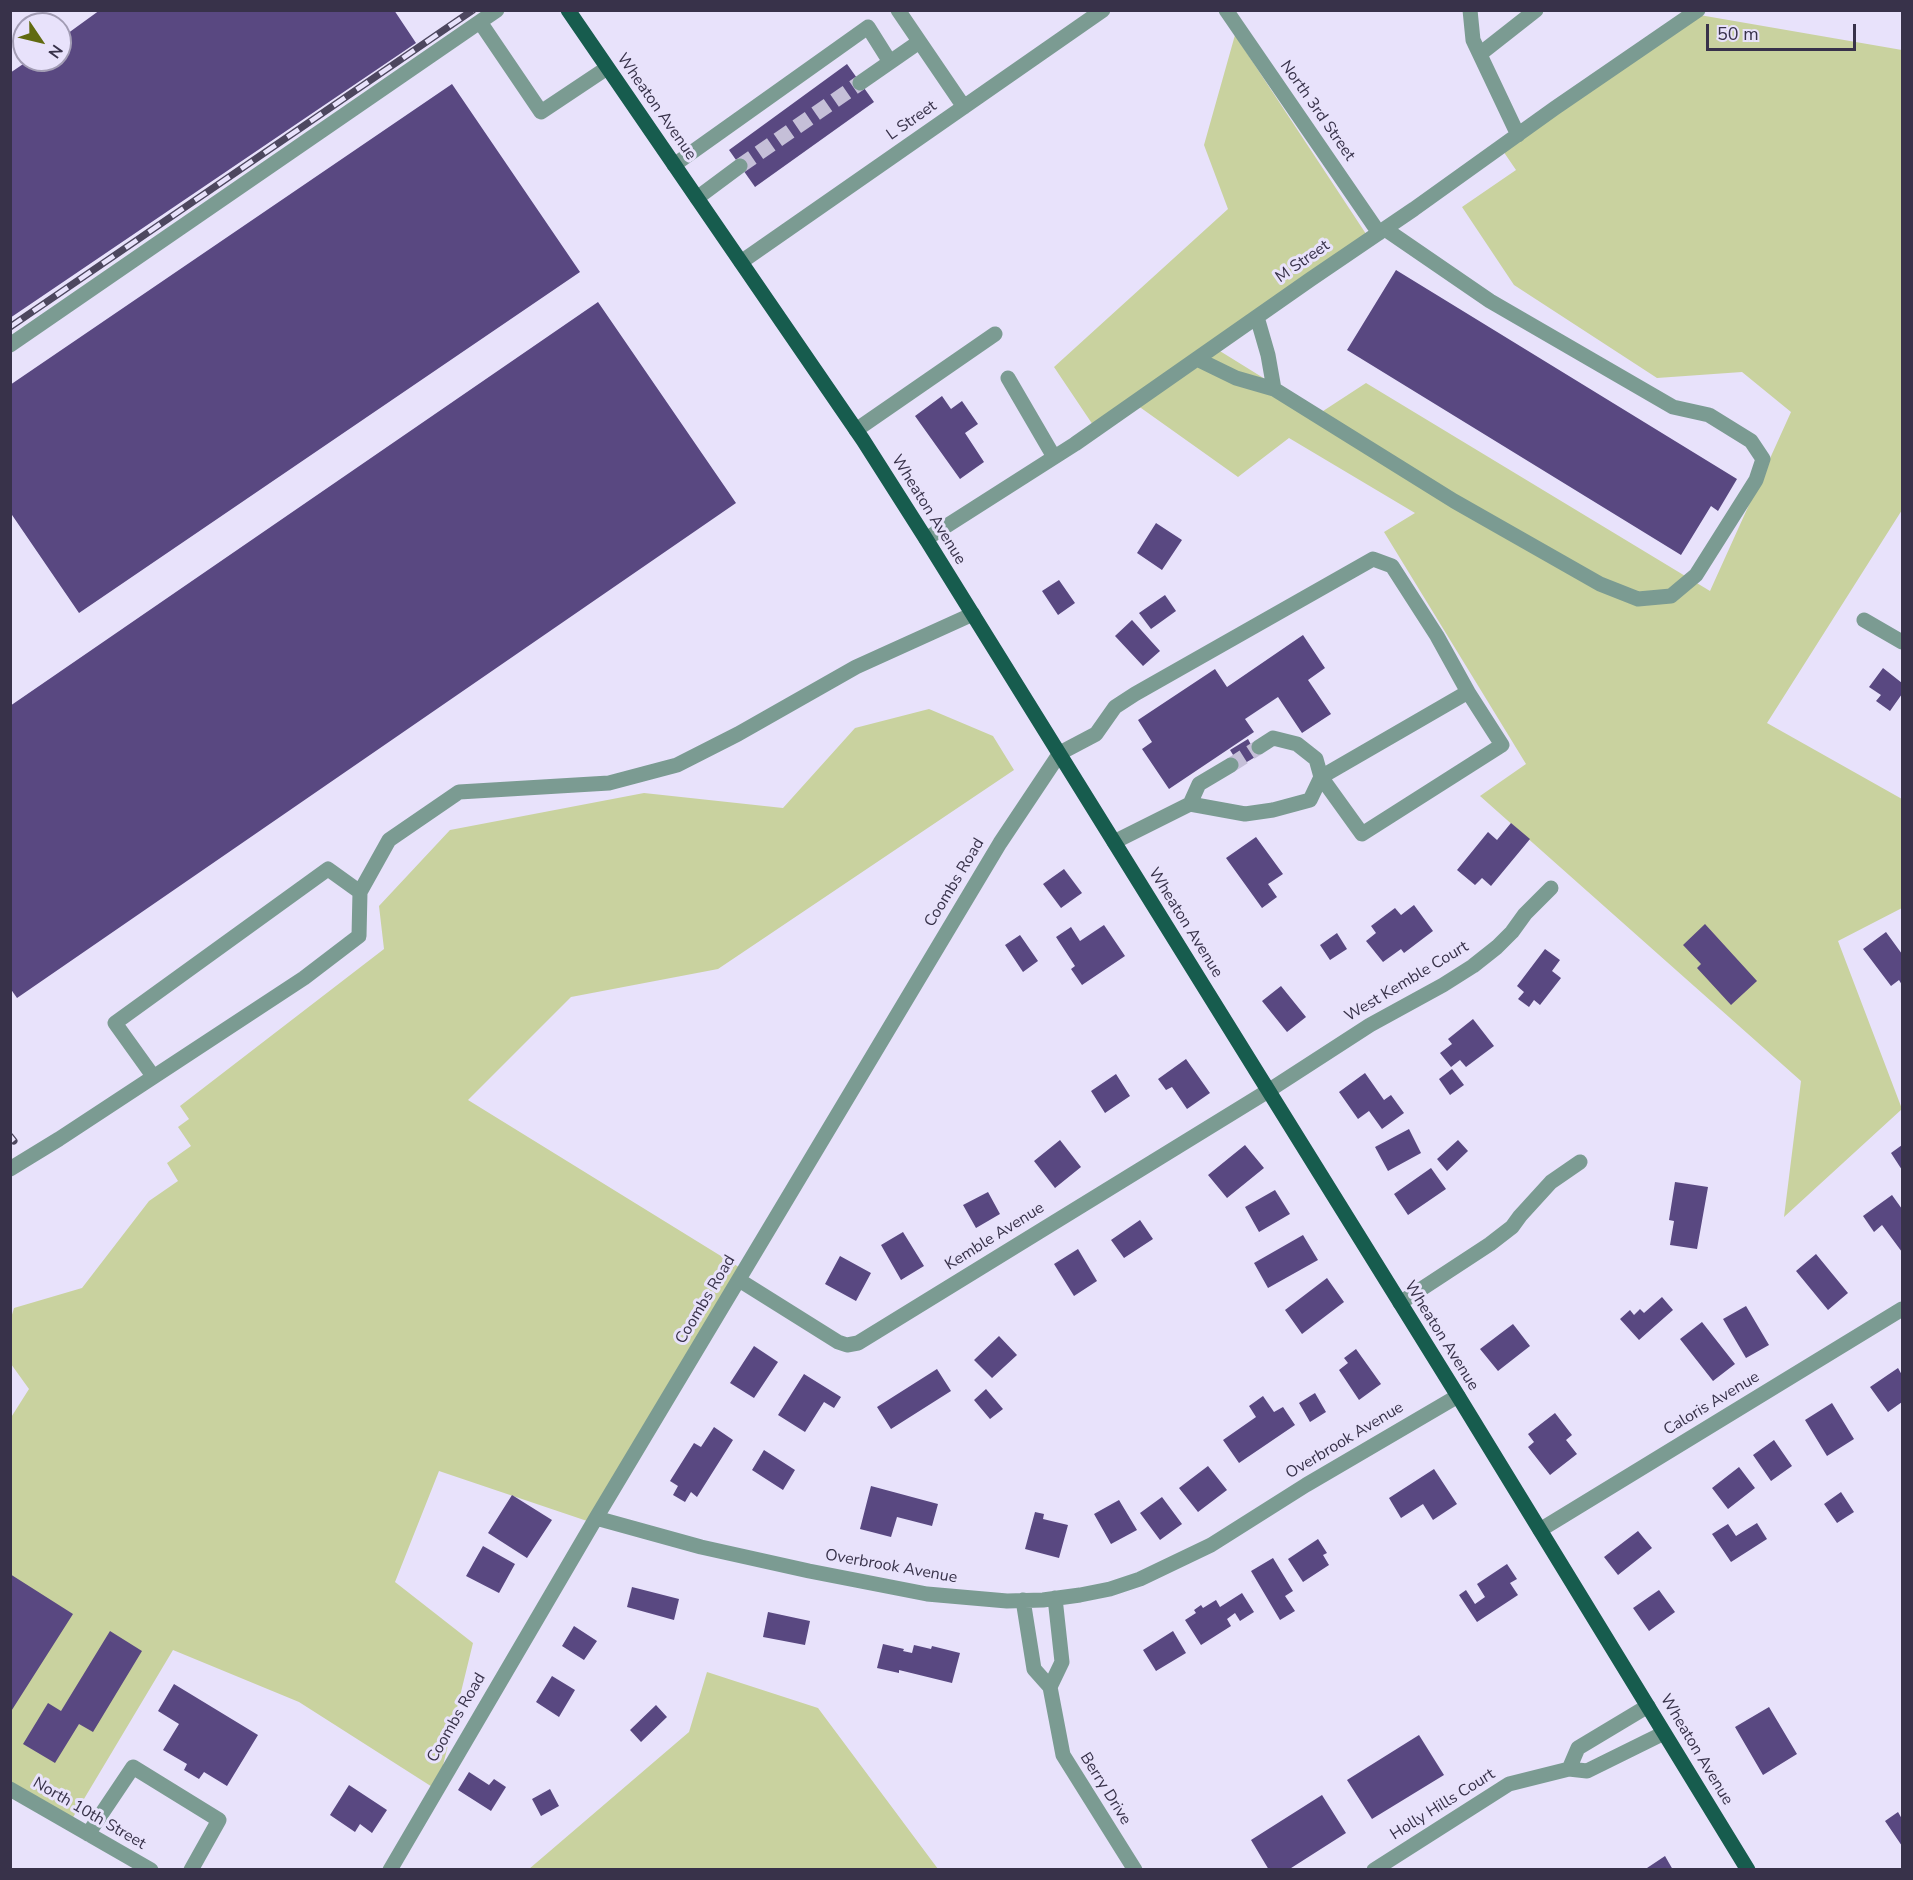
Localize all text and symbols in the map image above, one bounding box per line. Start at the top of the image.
north arrow [12,12,72,72]
scale bar [1709,12,1859,50]
text: 50 m [1717,22,1759,46]
text: N [43,40,68,62]
street label: Wheaton Avenue [612,50,700,164]
street label: North 3rd Street [1275,57,1359,165]
street label: L Street [883,97,941,145]
street label: M Street [1272,237,1334,287]
street label: Wheaton Avenue [887,452,969,568]
street label: Coombs Road [921,835,989,931]
street label: Wheaton Avenue [1144,865,1226,981]
street label: West Kemble Court [1342,937,1472,1027]
street label: Kemble Avenue [942,1199,1048,1275]
street label: Coombs Road [672,1252,740,1348]
street label: Wheaton Avenue [1400,1278,1482,1394]
street label: Caloris Avenue [1661,1368,1763,1440]
street label: Overbrook Avenue [1283,1398,1407,1484]
street label: Overbrook Avenue [823,1546,959,1588]
street label: Coombs Road [424,1670,490,1766]
street label: Wheaton Avenue [1655,1691,1737,1809]
street label: Berry Drive [1075,1749,1135,1829]
street label: Holly Hills Court [1387,1765,1499,1845]
street label: North 10th Street [29,1774,149,1854]

